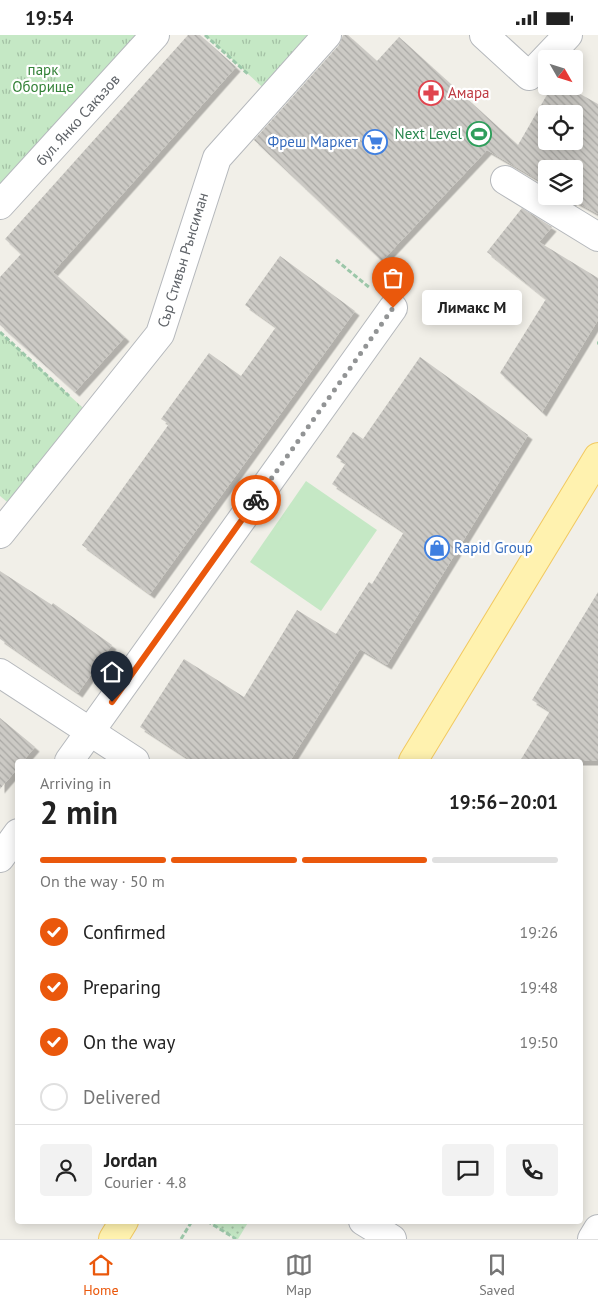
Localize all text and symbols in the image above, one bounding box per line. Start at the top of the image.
text: 19:54 [25,6,73,30]
north arrow [538,50,582,95]
map controls [538,50,583,205]
park label: парк Оборище [12,60,74,96]
street label: бул. Янко Сакъзов [32,70,124,169]
pharmacy icon: Амара [418,80,444,106]
place label: Амара [448,83,489,102]
button: locate [538,105,583,150]
sports icon: Next Level [466,121,492,147]
place label: Next Level [395,124,463,143]
supermarket icon: Фреш Маркет [362,129,388,155]
place label: Фреш Маркет [268,132,358,151]
button: layers [538,160,583,205]
street label: Сър Стивън Рънсиман [153,190,212,330]
pin [372,257,414,308]
icon: bag [379,264,407,292]
callout: Лимакс М [423,291,523,325]
text: Лимакс М [438,297,506,317]
courier [231,475,281,525]
icon: bike [242,486,270,514]
shop icon: Rapid Group [424,535,450,561]
place label: Rapid Group [454,538,533,557]
pin [91,651,133,702]
icon: home [98,658,126,686]
text: Arriving in [40,773,111,793]
text: 19:56–20:01 [449,790,558,814]
text: 2 min [40,791,118,833]
text: On the way · 50 m [40,871,165,891]
icon: check [40,918,68,946]
text: Confirmed [83,920,166,944]
text: 19:26 [520,922,558,942]
icon: check [40,973,68,1001]
text: Preparing [83,975,161,999]
text: 19:48 [520,977,558,997]
icon: check [40,1028,68,1056]
text: On the way [83,1030,175,1054]
text: 19:50 [520,1032,558,1052]
text: Delivered [83,1085,161,1109]
button: person [40,1144,92,1196]
button: chat [442,1144,494,1196]
button: phone [506,1144,558,1196]
text: Jordan [104,1148,157,1172]
text: Courier · 4.8 [104,1172,187,1192]
tab: Home [83,1251,119,1299]
tab: Map [285,1251,313,1299]
tab: Saved [479,1251,515,1299]

